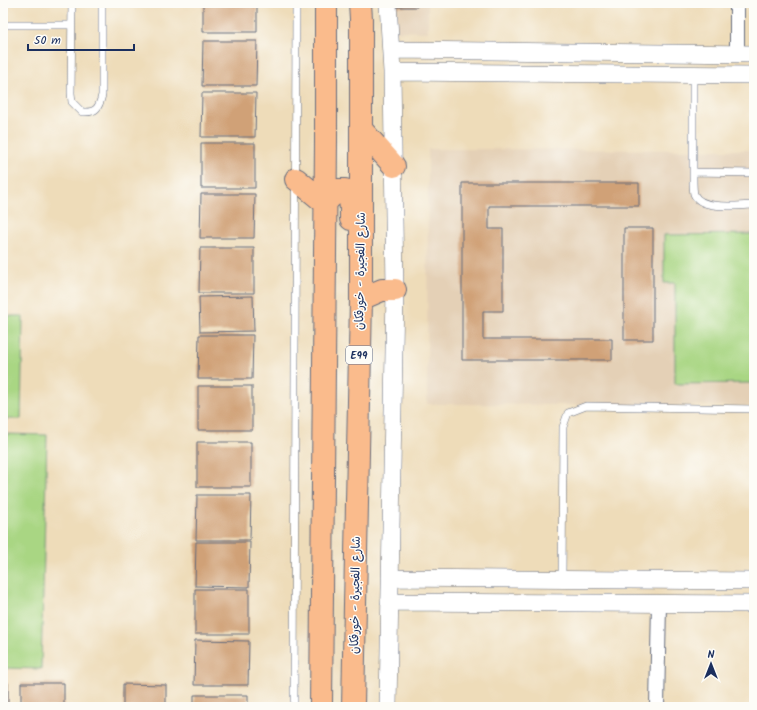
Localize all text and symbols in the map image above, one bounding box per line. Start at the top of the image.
scale bar [28,26,134,52]
text: 50 m [34,31,61,50]
street label: شارع الفجيرة - خورفكان [350,212,371,330]
road number: E99 [346,346,372,364]
street label: شارع الفجيرة - خورفكان [345,536,366,654]
north arrow [691,644,731,684]
text: N [708,646,715,664]

